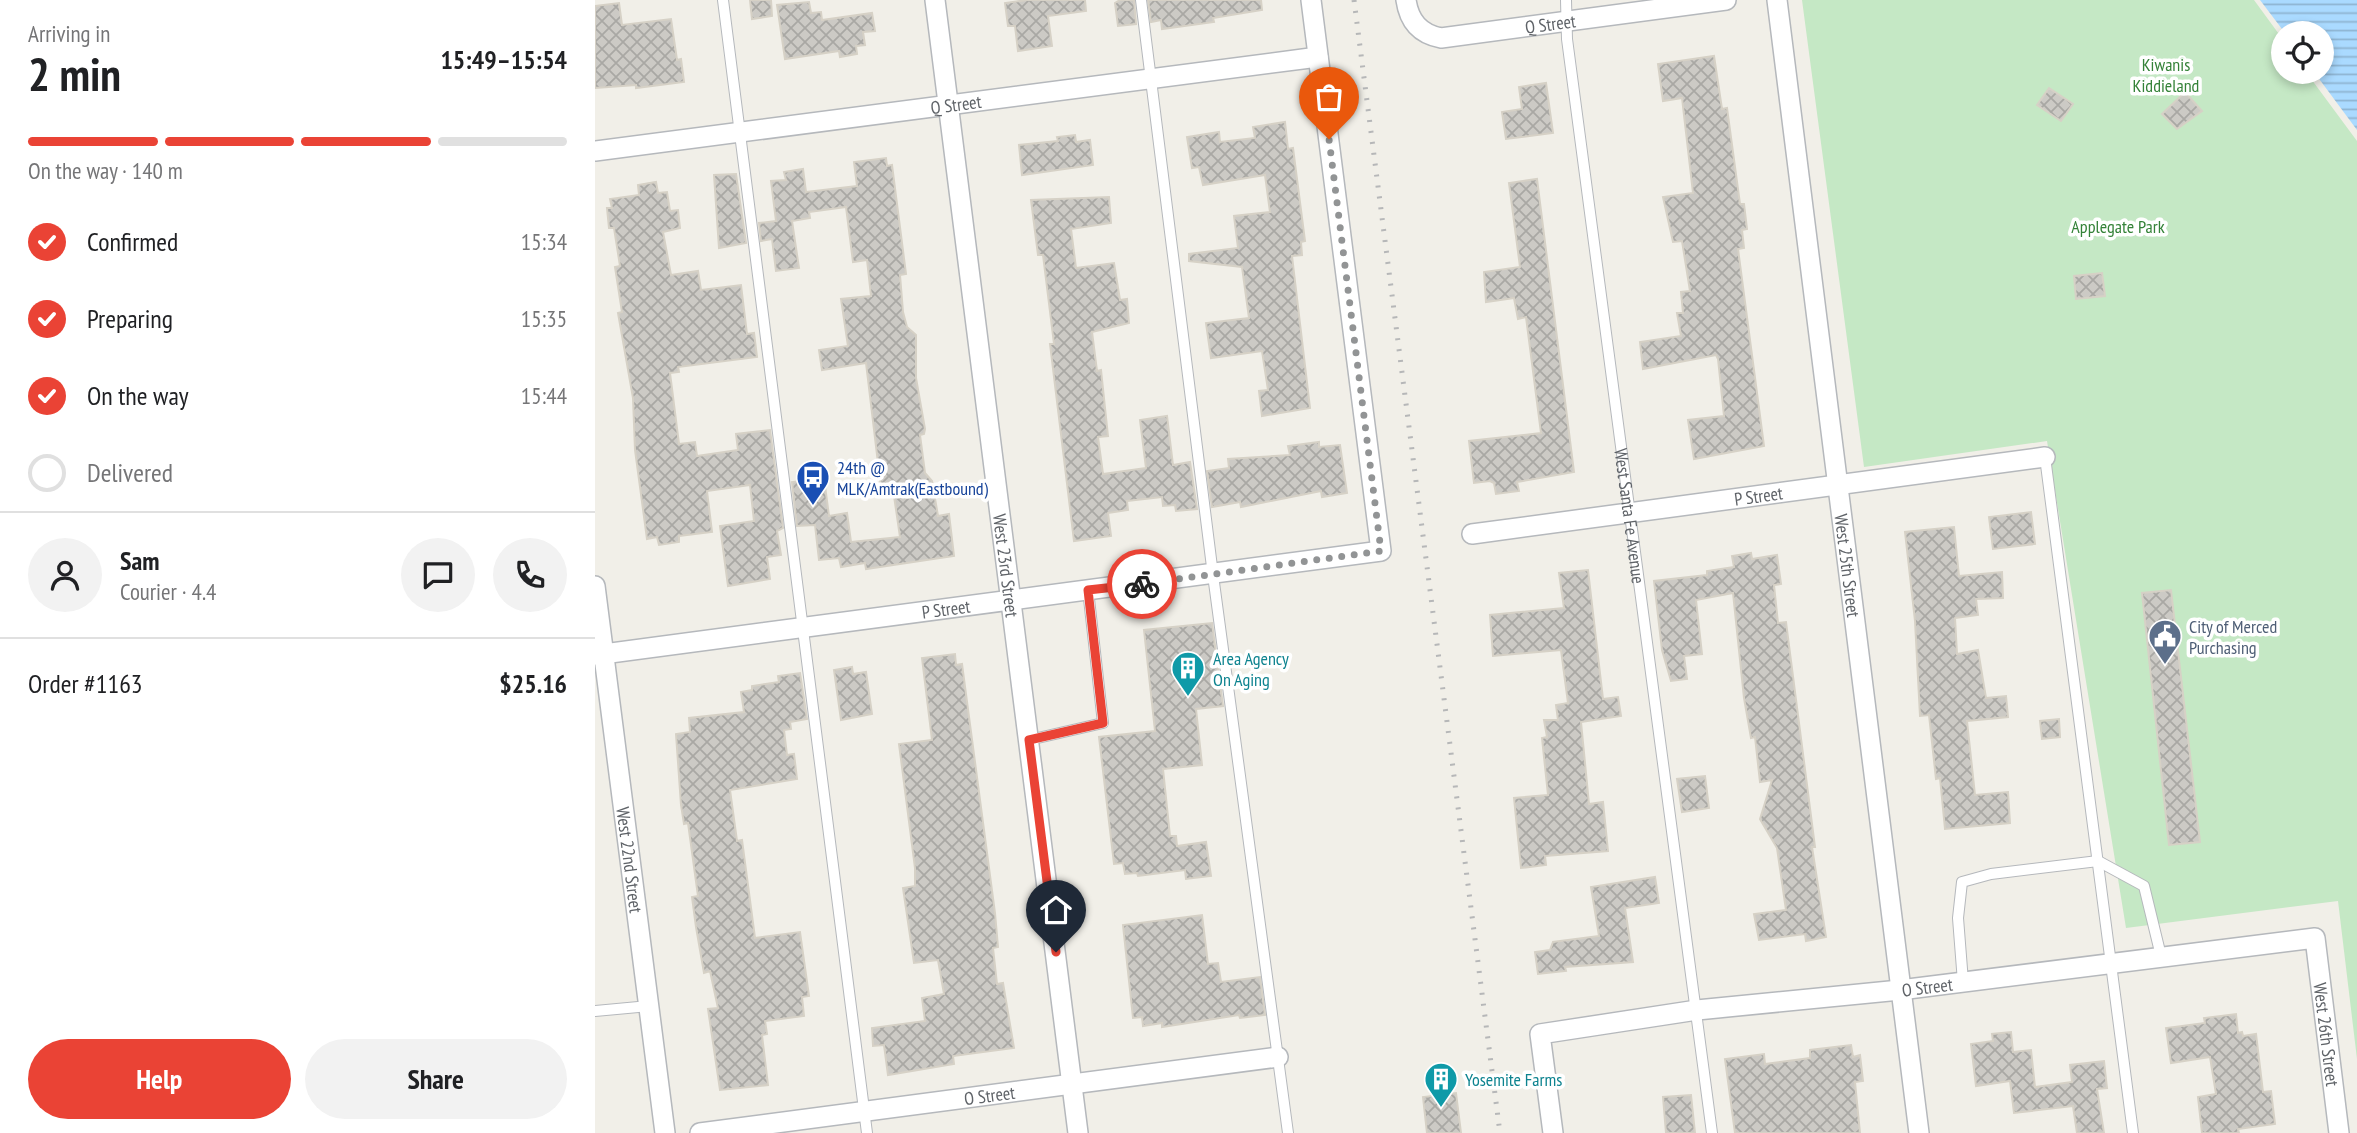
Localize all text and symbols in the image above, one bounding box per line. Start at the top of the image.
street label: Q Street [1523,9,1577,38]
text: Arriving in [28,19,110,48]
map controls [2271,21,2334,84]
button: locate [2271,21,2334,84]
text: 15:49–15:54 [440,43,567,76]
text: 2 min [28,44,121,104]
park label: Kiwanis Kiddieland [2133,53,2199,97]
pin [1299,67,1359,139]
icon: bag [1310,78,1348,116]
street label: Q Street [929,89,983,119]
text: On the way · 140 m [28,156,183,185]
park label: Applegate Park [2071,215,2165,238]
icon: check [28,223,66,261]
text: Confirmed [87,225,178,258]
text: 15:34 [521,227,567,256]
icon: check [28,300,66,338]
text: Preparing [87,302,173,335]
text: 15:35 [521,304,567,333]
icon: check [28,377,66,415]
text: On the way [87,379,189,412]
text: 15:44 [521,381,567,410]
street label: West Santa Fe Avenue [1610,447,1651,585]
text: Delivered [87,456,173,489]
place label: 24th @ MLK/Amtrak(Eastbound) [837,456,989,500]
bus stop icon: 24th @ MLK/Amtrak(Eastbound) [794,458,832,507]
street label: P Street [1733,481,1784,510]
street label: West 23rd Street [988,513,1024,619]
street label: West 25th Street [1830,513,1866,619]
button: person [28,538,102,612]
button: chat [401,538,475,612]
button: phone [493,538,567,612]
text: Sam [120,544,159,577]
courier [1107,549,1177,619]
icon: bike [1123,565,1161,603]
text: Courier · 4.4 [120,577,216,606]
street label: P Street [920,594,972,623]
place label: City of Merced Purchasing [2189,615,2277,659]
public building icon: City of Merced Purchasing [2146,617,2184,666]
place label: Area Agency On Aging [1213,647,1289,691]
building icon: Area Agency On Aging [1169,649,1207,698]
text: Order #1163 [28,667,143,700]
text: $25.16 [499,667,567,700]
street label: West 22nd Street [612,805,648,914]
pin [1026,880,1086,952]
icon: home [1037,891,1075,929]
street label: O Street [1900,972,1954,1001]
street label: West 26th Street [2309,981,2345,1087]
button: Help [28,1039,291,1119]
button: Share [305,1039,567,1119]
building icon: Yosemite Farms [1422,1060,1460,1109]
place label: Yosemite Farms [1465,1068,1562,1091]
street label: O Street [963,1080,1016,1110]

